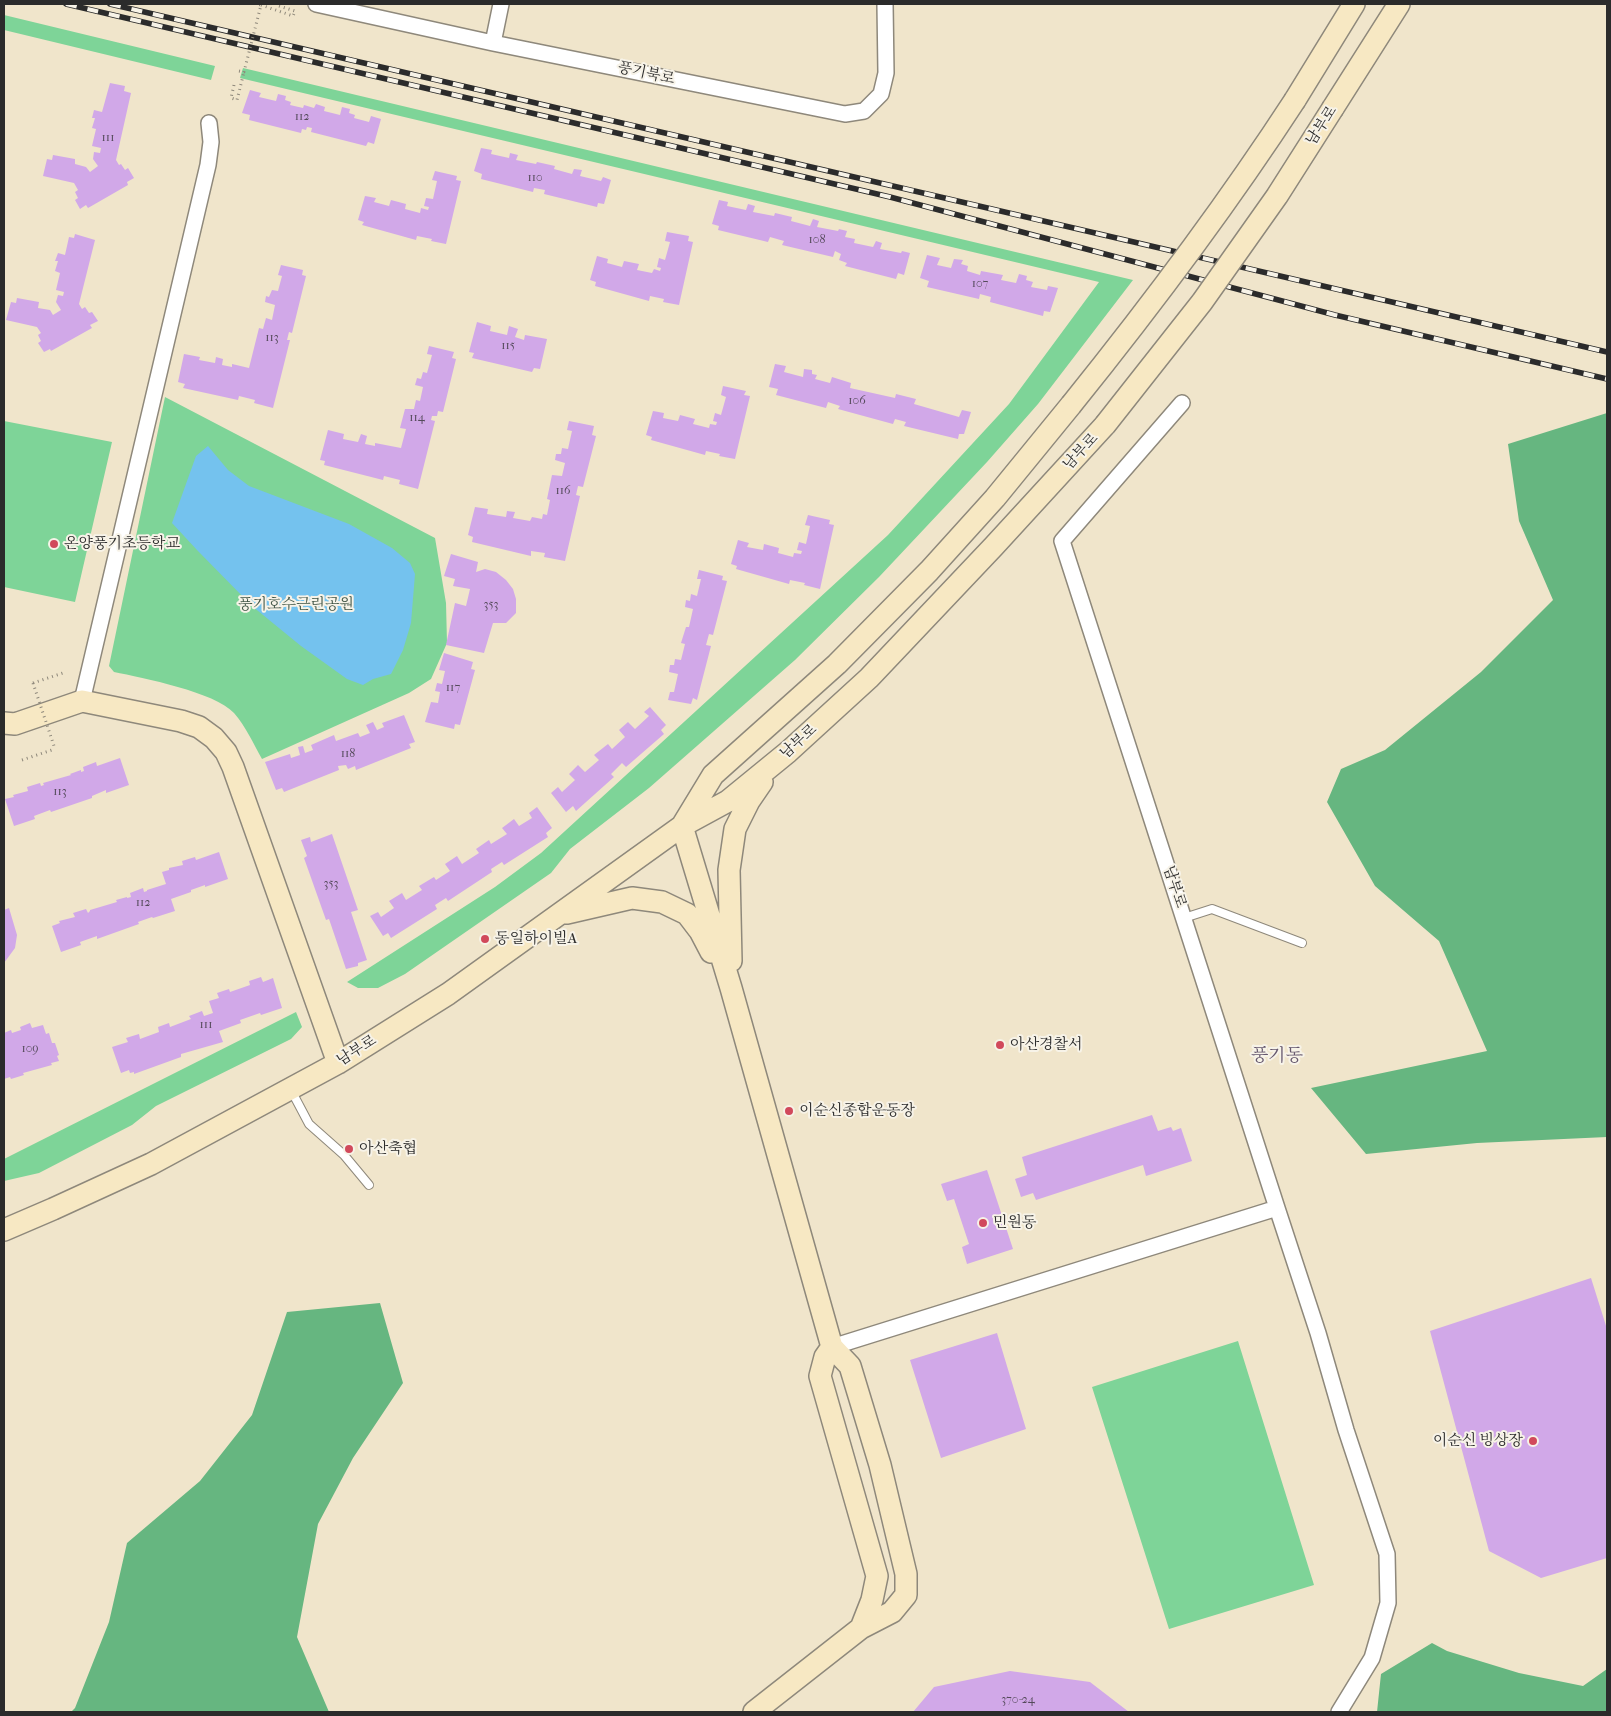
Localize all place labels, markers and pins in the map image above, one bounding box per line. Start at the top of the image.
place label: 온양풍기초등학교 [64,535,180,553]
marker: 온양풍기초등학교 [48,538,60,550]
place label: 동일하이빌A [495,930,577,948]
marker: 동일하이빌A [479,933,491,945]
place label: 아산경찰서 [1010,1036,1082,1054]
marker: 아산경찰서 [994,1039,1006,1051]
place label: 이순신종합운동장 [799,1102,915,1120]
marker: 이순신종합운동장 [783,1105,795,1117]
place label: 아산축협 [359,1140,417,1158]
marker: 아산축협 [343,1143,355,1155]
place label: 민원동 [993,1214,1036,1232]
marker: 민원동 [977,1217,989,1229]
place label: 이순신 빙상장 [1433,1432,1523,1450]
marker: 이순신 빙상장 [1527,1435,1539,1447]

